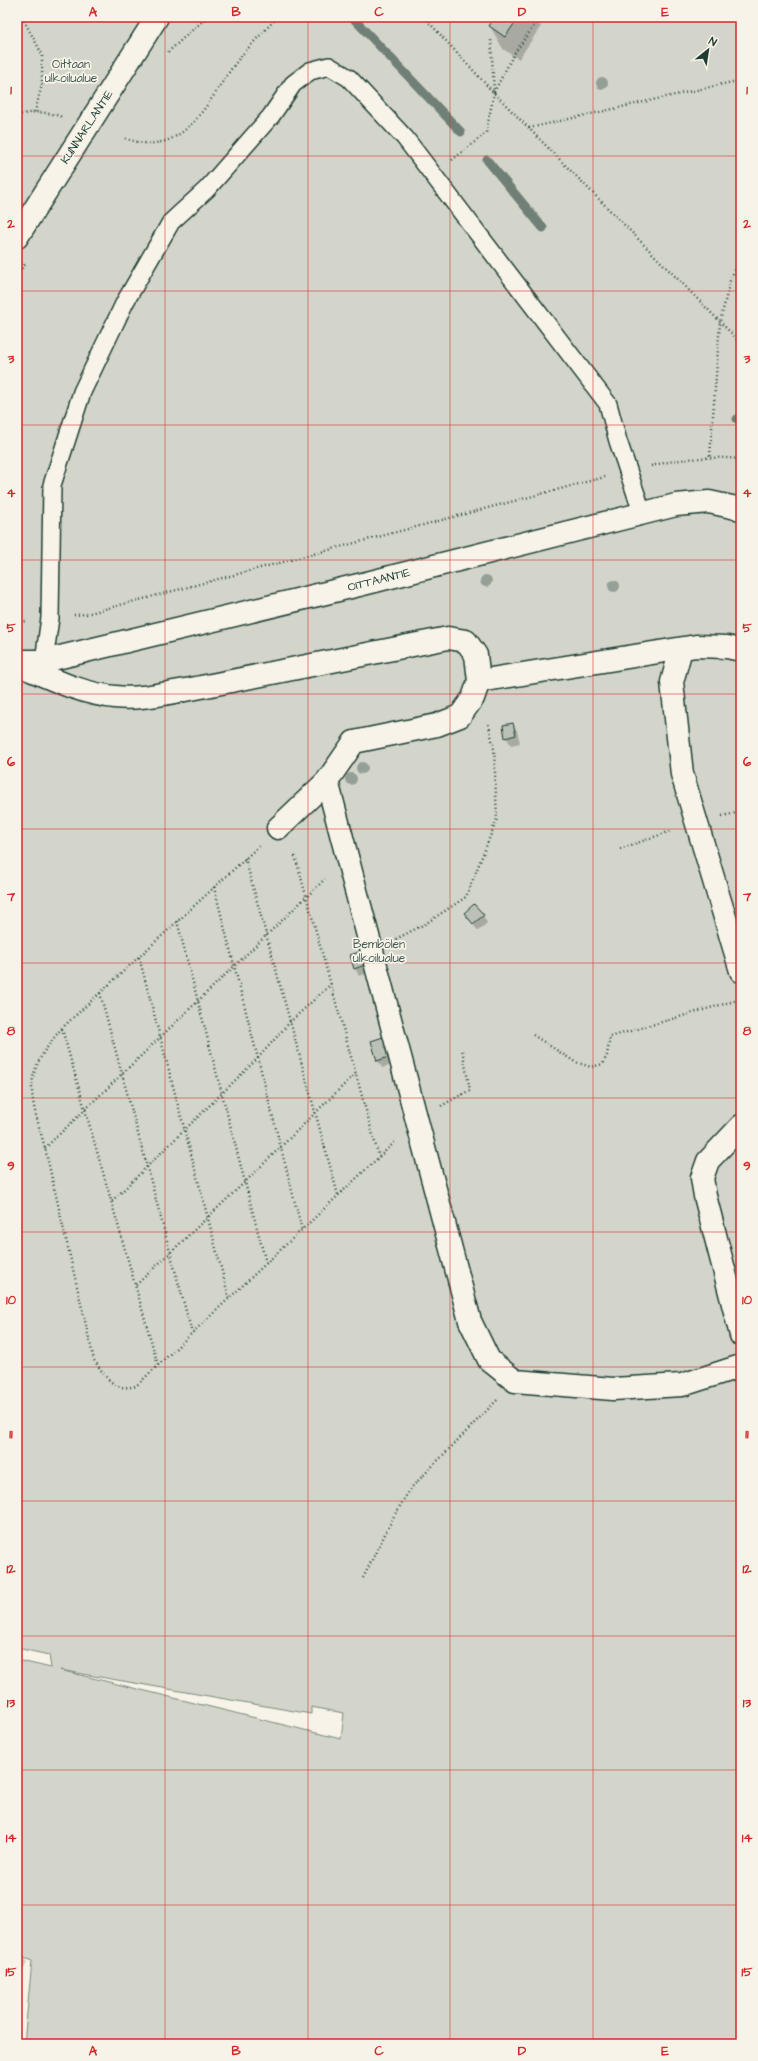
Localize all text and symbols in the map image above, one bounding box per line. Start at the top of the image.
text: A [89,3,98,21]
text: B [231,3,241,21]
text: C [374,3,384,21]
text: D [518,3,527,21]
text: E [661,3,669,21]
north arrow [688,30,728,70]
text: N [706,34,720,50]
park label: Oittaan ulkoilualue [45,56,98,87]
text: 1 [10,81,12,99]
text: 1 [746,81,748,99]
street label: KUNNARLANTIE [57,87,117,167]
text: 2 [6,215,15,233]
text: 2 [742,215,751,233]
text: 3 [7,350,15,368]
text: 3 [743,350,751,368]
text: 4 [7,484,16,502]
text: 4 [743,484,752,502]
street label: OITTAANTIE [346,564,412,596]
text: 5 [6,619,16,637]
text: 5 [742,619,752,637]
text: 6 [7,753,16,771]
text: 6 [743,753,752,771]
text: 7 [6,888,16,906]
text: 7 [742,888,752,906]
park label: Bembölen ulkoilualue [353,936,406,967]
text: 8 [7,1022,16,1040]
text: 8 [743,1022,752,1040]
text: 9 [7,1157,15,1175]
text: 9 [743,1157,751,1175]
text: 10 [6,1291,17,1309]
text: 10 [742,1291,753,1309]
text: 11 [9,1425,13,1443]
text: 11 [745,1425,749,1443]
text: 12 [6,1560,16,1578]
text: 12 [742,1560,752,1578]
text: 13 [7,1694,16,1712]
text: 13 [743,1694,752,1712]
text: 14 [6,1829,16,1847]
text: 14 [742,1829,752,1847]
text: 15 [6,1963,17,1981]
text: 15 [742,1963,753,1981]
text: A [89,2042,98,2060]
text: B [231,2042,241,2060]
text: C [374,2042,384,2060]
text: D [518,2042,527,2060]
text: E [661,2042,669,2060]

